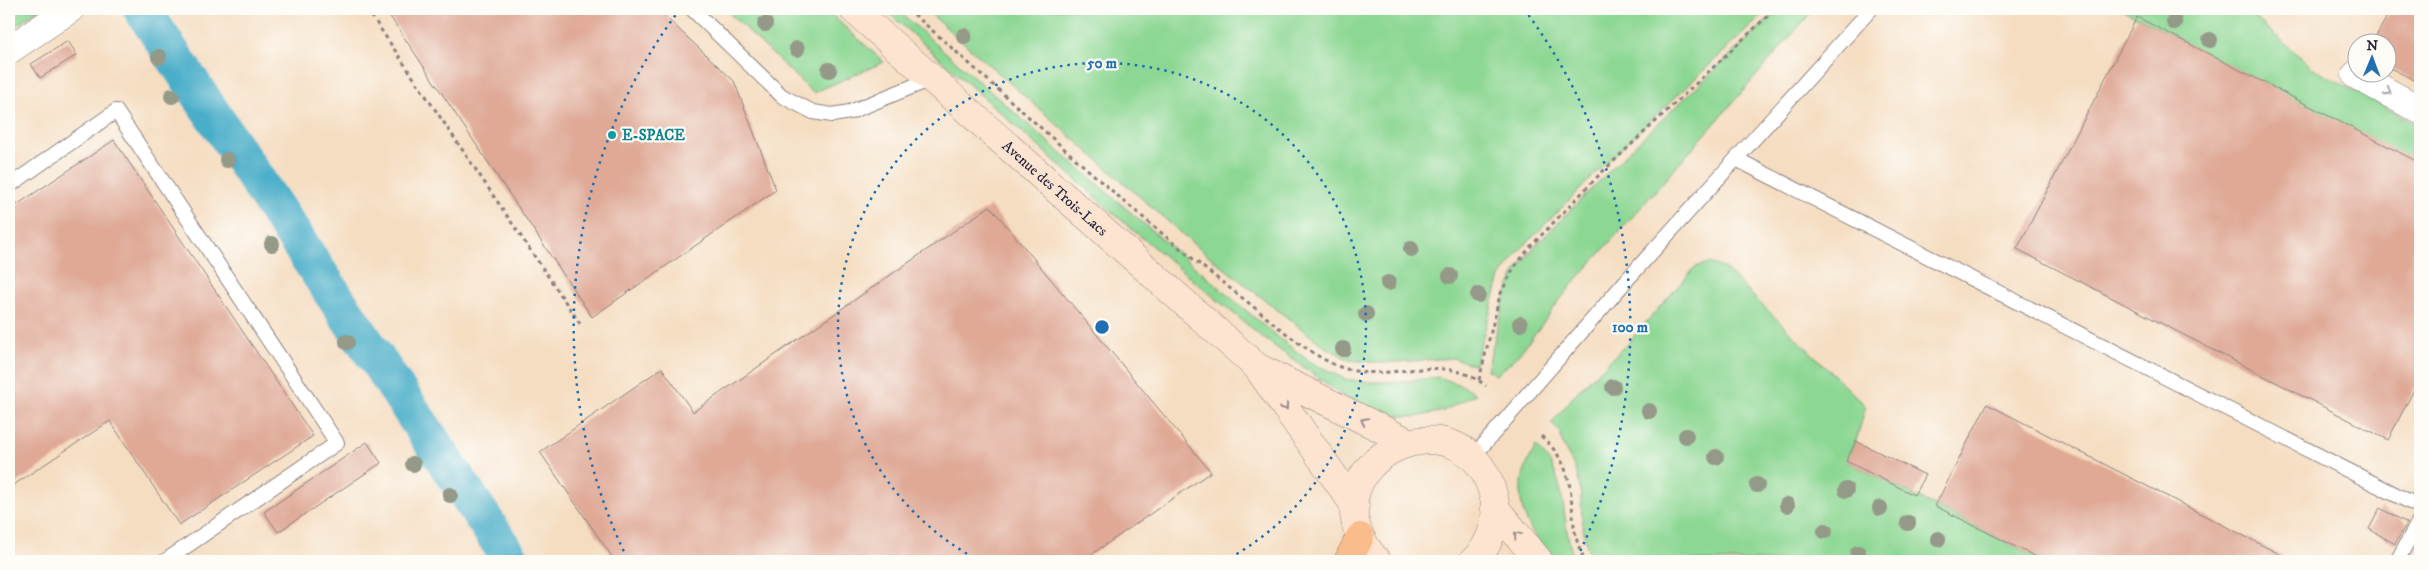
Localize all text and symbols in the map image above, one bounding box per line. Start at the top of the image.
north arrow [2346,32,2396,82]
text: N [2366,37,2379,55]
text: 50 m [1086,54,1118,73]
one-way arrow [2383,86,2392,96]
place label: E-SPACE [622,126,685,145]
marker: E-SPACE [606,129,618,141]
street label: Avenue des Trois-Lacs [998,137,1112,240]
centre of rings [1093,318,1111,336]
text: 100 m [1612,318,1649,337]
one-way arrow [1279,401,1288,411]
one-way arrow [1360,416,1369,427]
one-way arrow [1514,531,1523,540]

